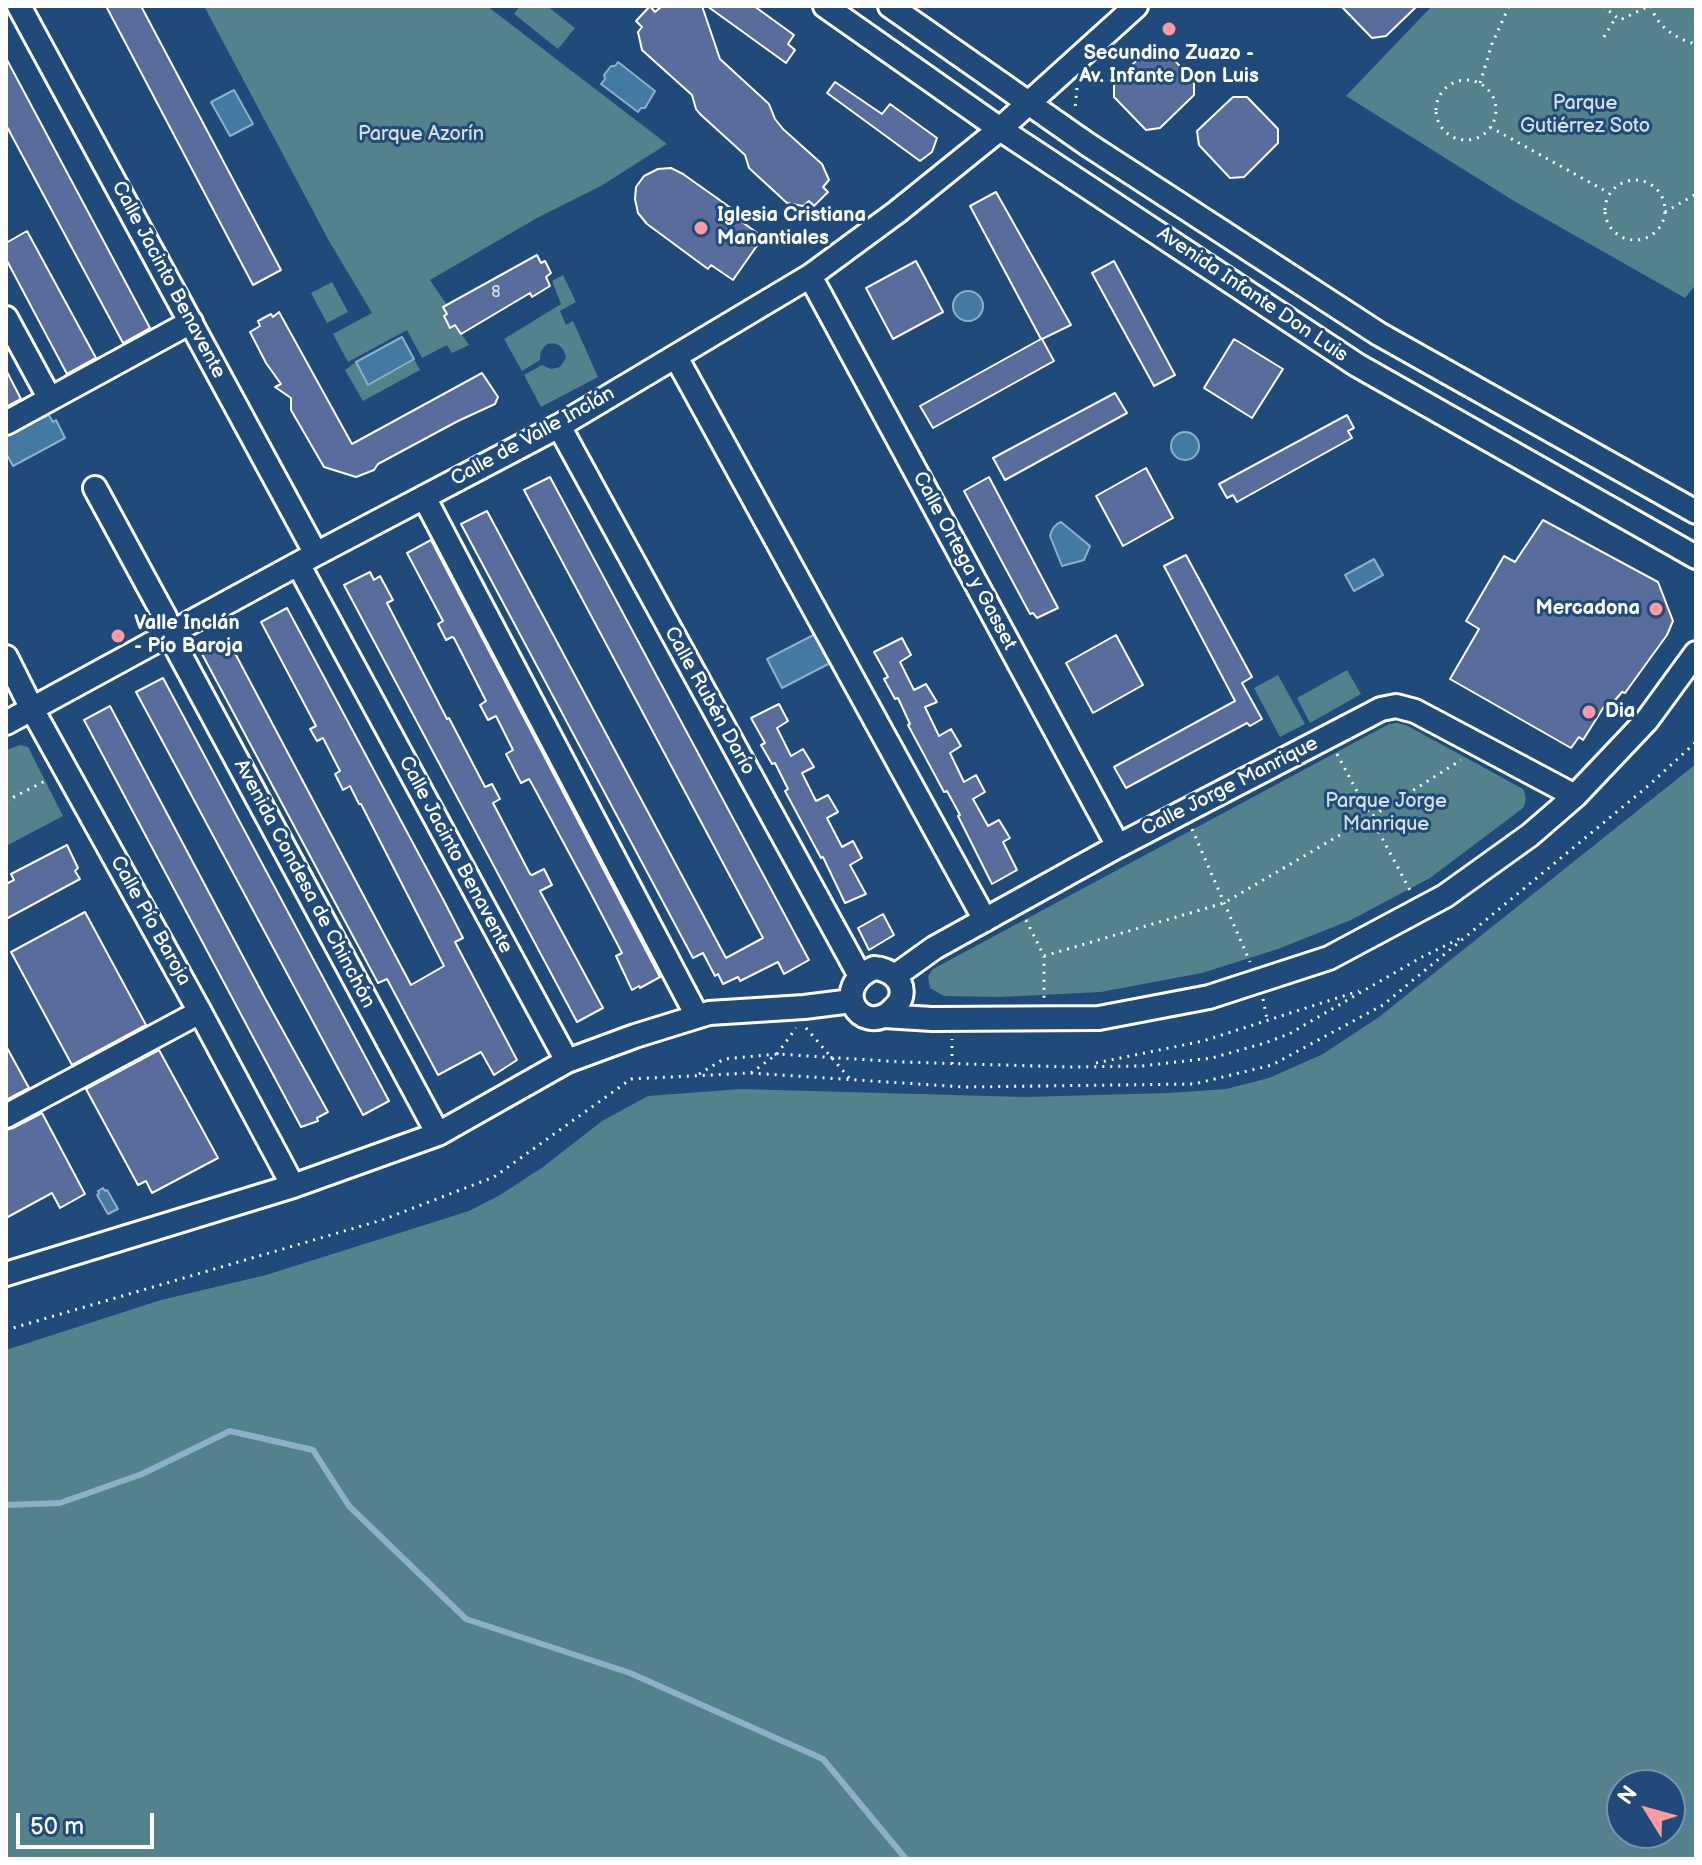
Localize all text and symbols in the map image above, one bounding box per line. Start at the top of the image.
marker: Secundino Zuazo - Av. Infante Don Luis [1160,20,1178,38]
place label: Secundino Zuazo - Av. Infante Don Luis [1079,42,1259,89]
park label: Parque Gutiérrez Soto [1520,92,1650,139]
park label: Parque Azorín [358,123,484,147]
street label: Calle Jacinto Benavente [106,177,230,383]
place label: Iglesia Cristiana Manantiales [717,204,866,251]
marker: Iglesia Cristiana Manantiales [692,219,710,237]
street label: Avenida Infante Don Luis [1152,222,1352,368]
house number: 8 [491,283,501,303]
street label: Calle de Valle Inclán [447,382,619,492]
street label: Calle Ortega y Gasset [907,468,1021,654]
place label: Mercadona [1536,597,1640,621]
marker: Mercadona [1647,600,1665,618]
place label: Valle Inclán - Pío Baroja [134,612,243,659]
street label: Calle Rubén Darío [658,623,760,779]
marker: Valle Inclán - Pío Baroja [109,627,127,645]
place label: Dia [1605,700,1635,724]
marker: Dia [1580,703,1598,721]
street label: Calle Jorge Manrique [1138,732,1322,842]
street label: Calle Jacinto Benavente [393,752,517,958]
street label: Avenida Condesa de Chinchón [228,756,380,1012]
park label: Parque Jorge Manrique [1325,790,1447,837]
street label: Calle Pío Baroja [104,852,196,990]
north arrow [1606,1769,1686,1849]
text: N [1612,1781,1644,1810]
scale bar [20,1797,158,1847]
text: 50 m [30,1812,84,1841]

